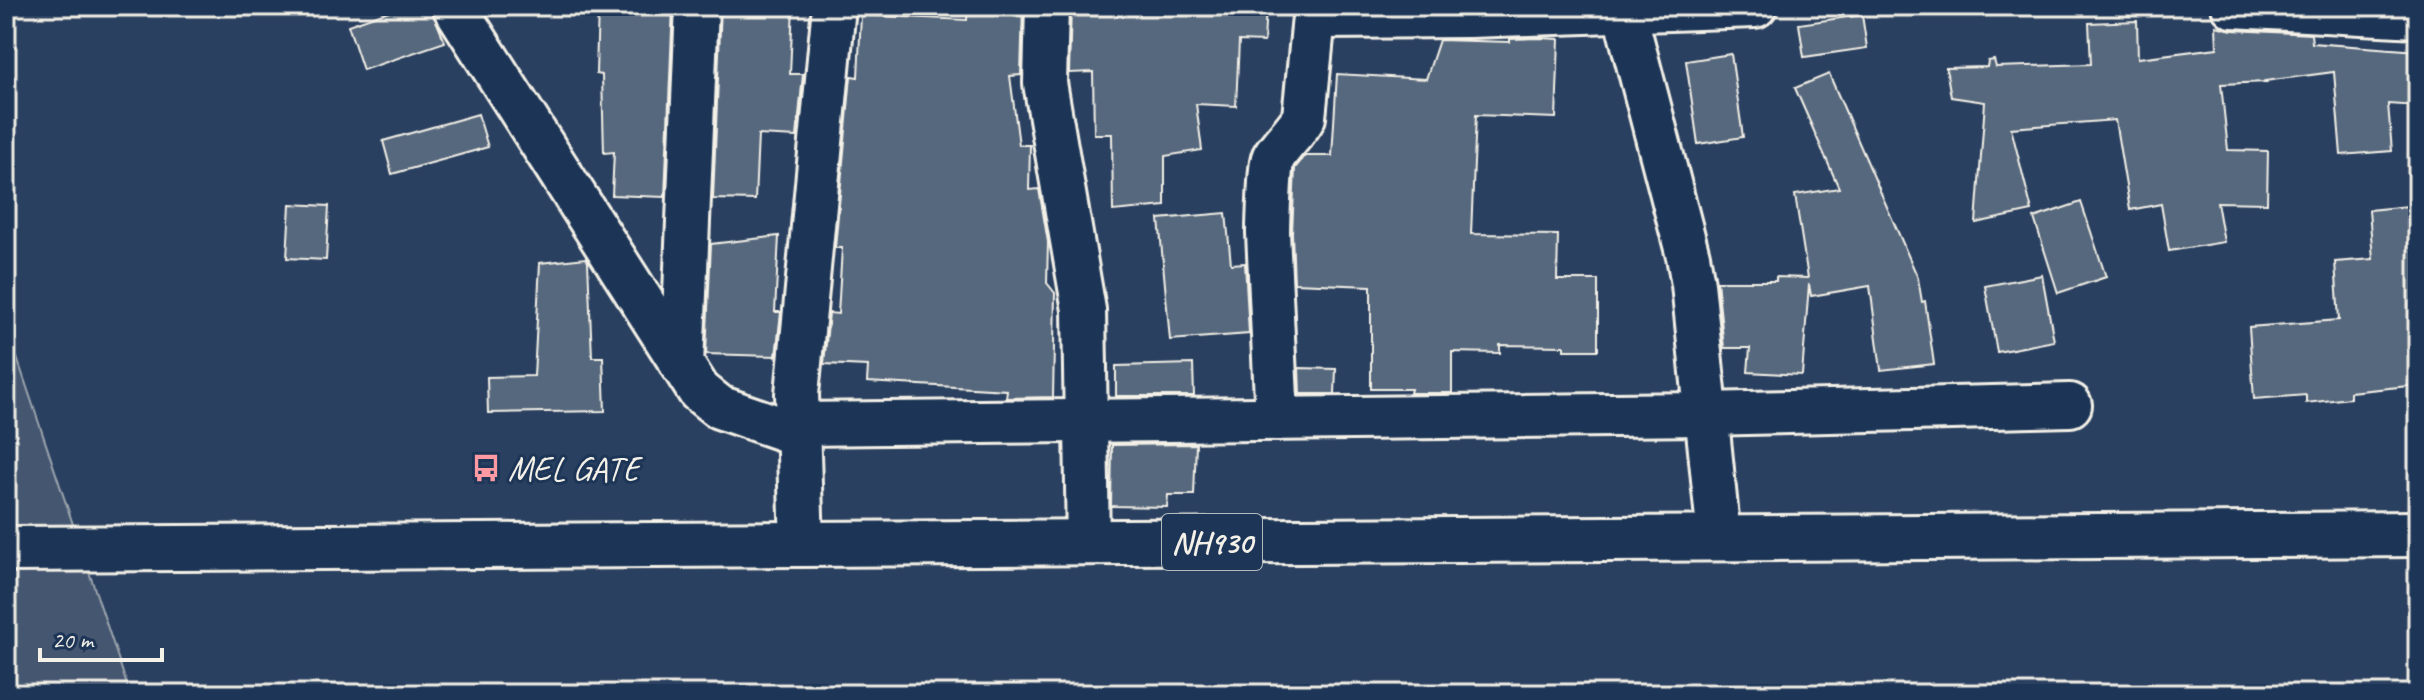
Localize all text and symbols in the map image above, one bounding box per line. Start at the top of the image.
place label: MEL GATE [508,447,644,490]
bus stop icon: MEL GATE [471,453,501,483]
road number: NH930 [1162,514,1262,570]
scale bar [40,612,162,662]
text: 20 m [52,625,95,655]

